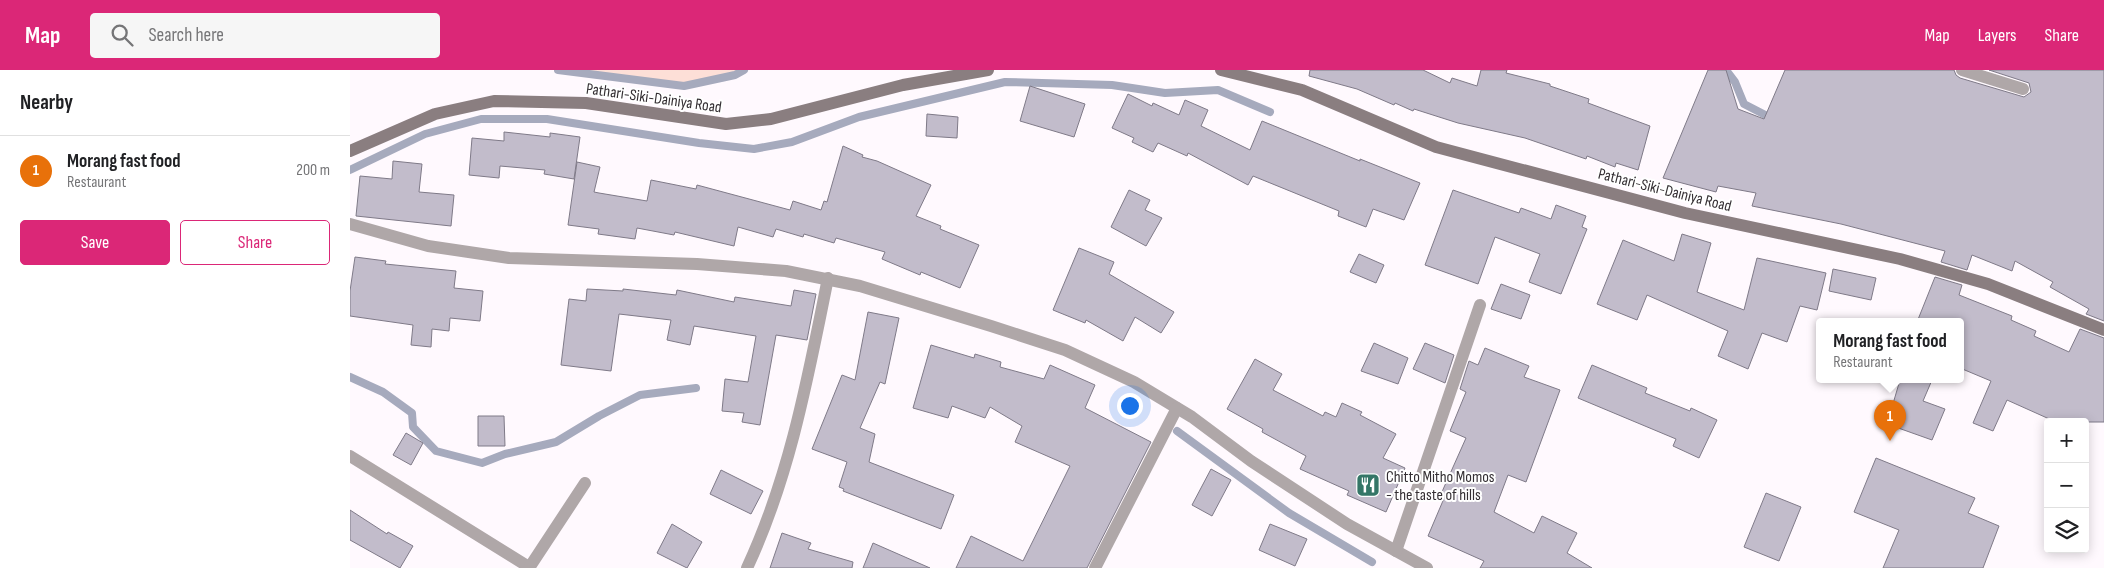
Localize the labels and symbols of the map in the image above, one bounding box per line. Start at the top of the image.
street label: Pathari-Siki-Dainiya Road [585,80,723,117]
street label: Pathari-Siki-Dainiya Road [1596,165,1733,216]
your location [1117,393,1143,419]
pin: 1 [1874,400,1906,441]
place label: Chitto Mitho Momos - the taste of hills [1386,468,1495,505]
restaurant icon: Chitto Mitho Momos - the taste of hills [1355,472,1381,498]

